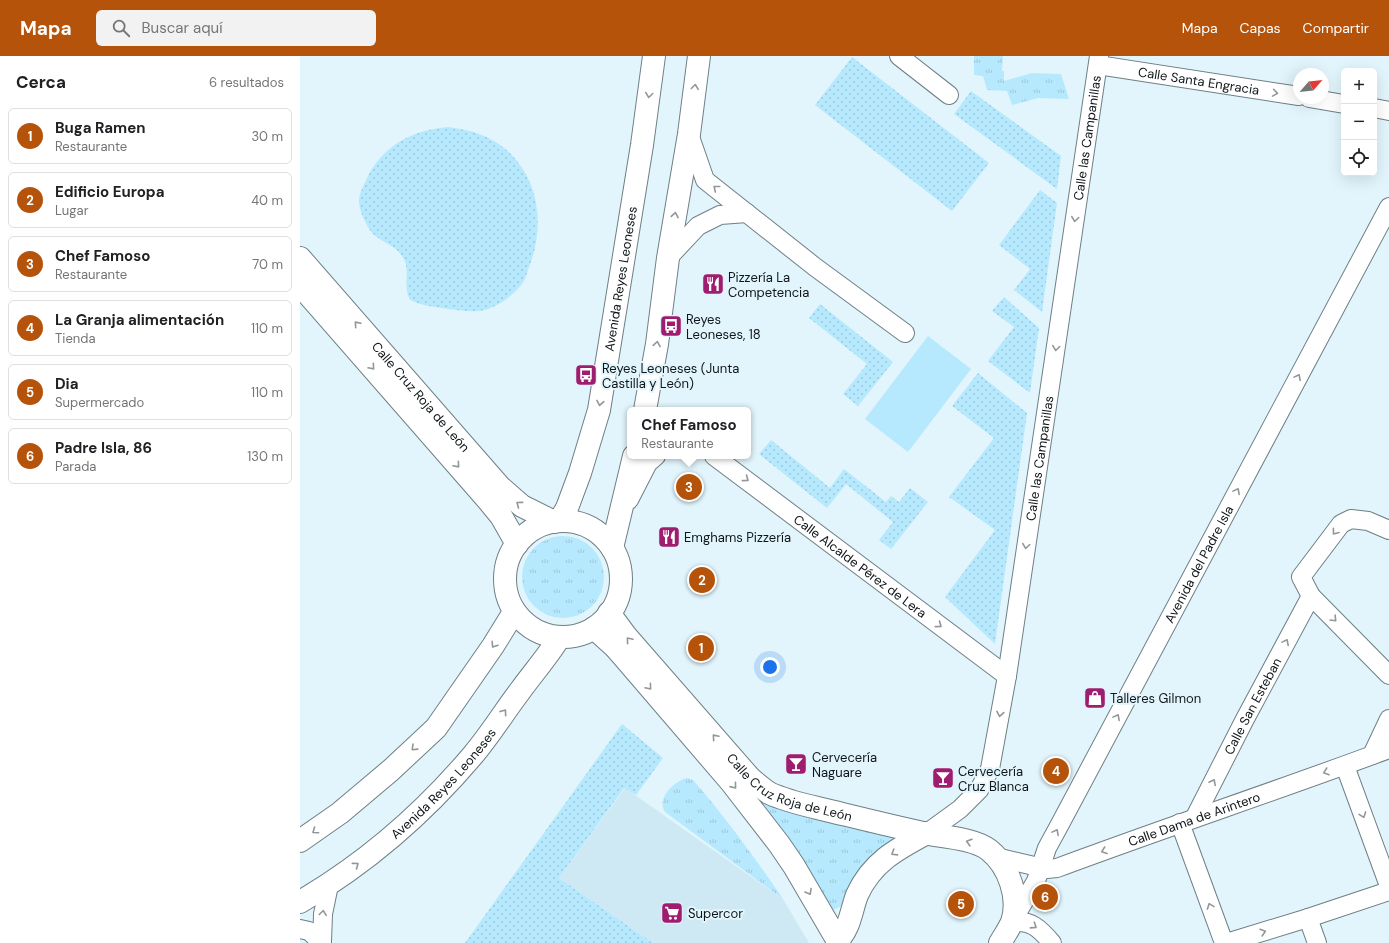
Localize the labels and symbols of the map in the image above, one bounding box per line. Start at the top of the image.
street label: Calle Santa Engracia [1137,63,1261,98]
north arrow [1293,68,1329,104]
street label: Calle las Campanillas [1069,74,1105,202]
one-way arrow [690,84,699,90]
one-way arrow [1272,88,1278,96]
one-way arrow [645,92,654,98]
one-way arrow [714,186,721,193]
street label: Avenida Reyes Leoneses [600,205,640,353]
one-way arrow [670,212,679,218]
one-way arrow [1071,216,1080,222]
place label: Pizzería La Competencia [728,269,809,301]
restaurant icon: Pizzería La Competencia [700,271,726,297]
place label: Reyes Leoneses, 18 [686,311,761,343]
bus stop icon: Reyes Leoneses, 18 [658,313,684,339]
one-way arrow [355,321,362,329]
street label: Calle Cruz Roja de León [368,338,474,455]
one-way arrow [652,341,661,347]
one-way arrow [1052,345,1061,351]
place label: Reyes Leoneses (Junta Castilla y León) [602,360,739,392]
one-way arrow [367,362,374,370]
bus stop icon: Reyes Leoneses (Junta Castilla y León) [573,362,599,388]
one-way arrow [1294,373,1301,381]
street label: Calle las Campanillas [1022,395,1057,522]
one-way arrow [596,400,605,406]
one-way arrow [452,460,460,468]
pin: 3 [676,472,702,502]
one-way arrow [741,474,748,481]
one-way arrow [1233,488,1240,495]
one-way arrow [517,501,524,508]
street label: Avenida del Padre Isla [1160,502,1237,626]
street label: Calle Alcalde Pérez de Lera [791,510,930,621]
restaurant icon: Emghams Pizzería [656,524,682,550]
one-way arrow [1332,528,1339,535]
place label: Emghams Pizzería [684,529,791,546]
one-way arrow [1022,543,1031,549]
pin: 2 [689,565,715,595]
one-way arrow [1329,614,1337,622]
one-way arrow [934,620,941,627]
pin: 1 [688,633,714,663]
one-way arrow [626,637,633,644]
one-way arrow [1281,639,1289,647]
one-way arrow [491,641,499,648]
street label: Calle San Esteban [1220,655,1285,757]
your location [760,657,780,677]
one-way arrow [645,682,652,690]
shop icon: Talleres Gilmon [1082,685,1108,711]
place label: Talleres Gilmon [1110,690,1201,707]
one-way arrow [499,709,507,716]
one-way arrow [996,711,1005,718]
one-way arrow [1112,714,1119,721]
street label: Avenida Reyes Leoneses [387,724,500,843]
one-way arrow [712,734,719,742]
one-way arrow [411,743,419,751]
street label: Calle Cruz Roja de León [723,749,854,825]
place label: Cervecería Naguare [812,749,877,781]
bar icon: Cervecería Naguare [783,751,809,777]
pin: 4 [1043,756,1069,786]
place label: Cervecería Cruz Blanca [958,763,1029,795]
bar icon: Cervecería Cruz Blanca [930,765,956,791]
one-way arrow [1323,767,1330,776]
one-way arrow [1208,779,1215,787]
one-way arrow [729,781,736,789]
street label: Calle Dama de Arintero [1126,788,1263,850]
one-way arrow [1359,812,1367,819]
one-way arrow [312,826,319,833]
one-way arrow [1051,829,1058,836]
one-way arrow [965,838,972,847]
one-way arrow [1100,846,1107,854]
one-way arrow [891,848,898,855]
one-way arrow [351,863,358,870]
pin: 6 [1032,882,1058,912]
one-way arrow [805,888,812,895]
pin: 5 [948,889,974,919]
supermarket icon: Supercor [659,900,685,926]
one-way arrow [1207,903,1215,910]
place label: Supercor [688,905,743,922]
one-way arrow [318,910,327,916]
one-way arrow [1030,922,1037,929]
one-way arrow [1259,928,1266,937]

